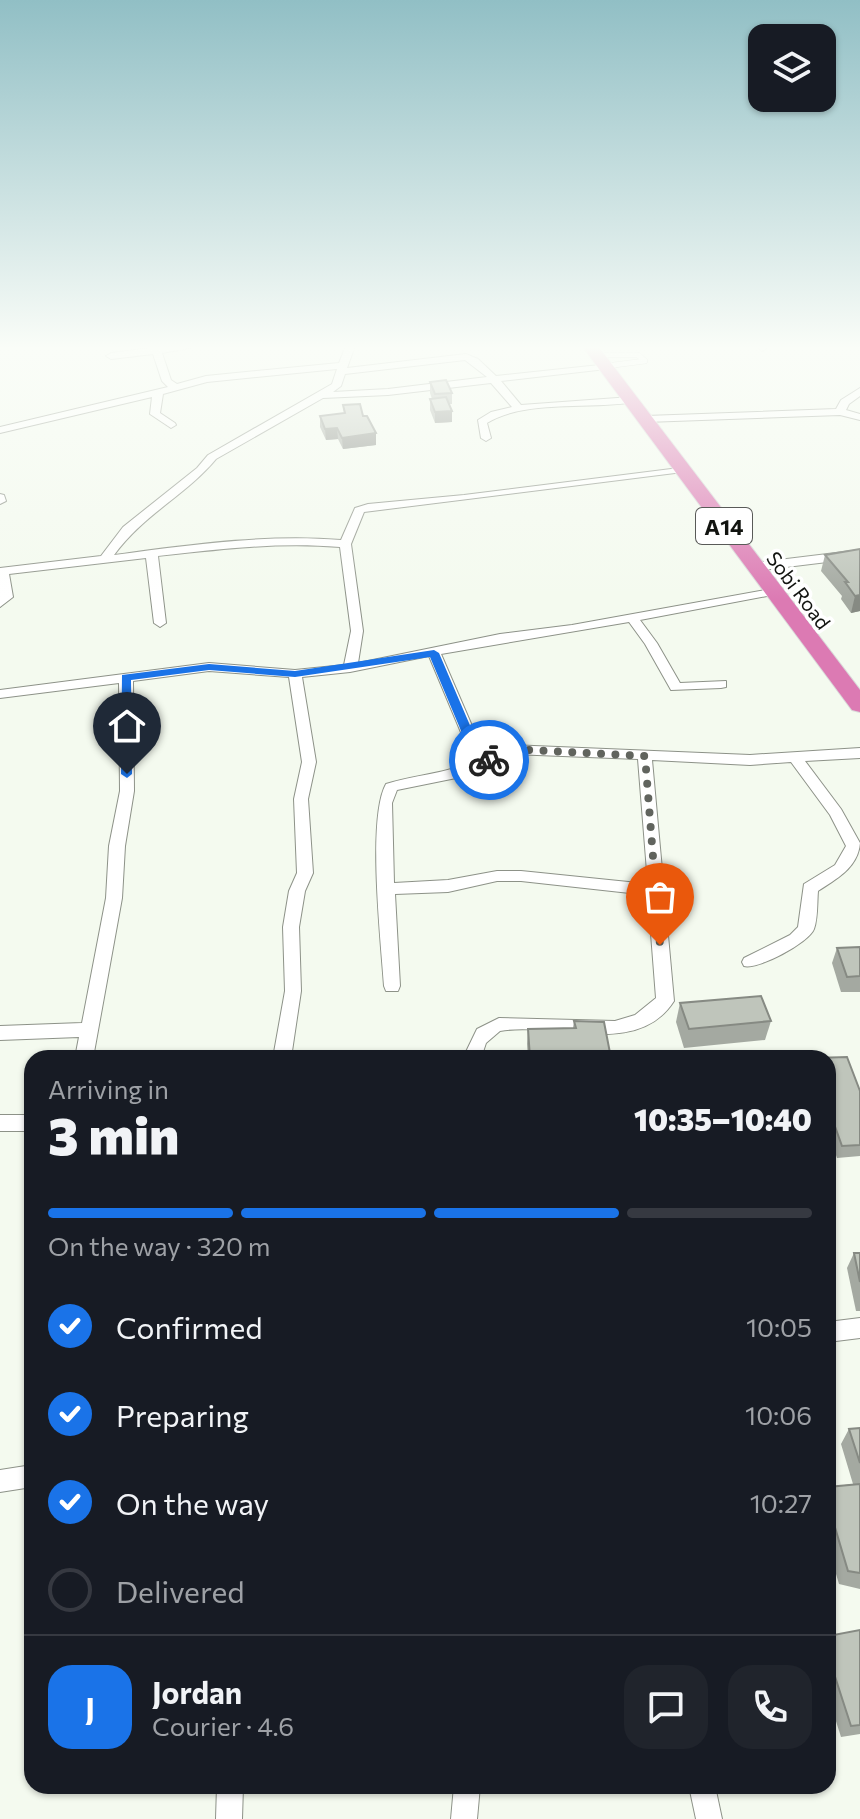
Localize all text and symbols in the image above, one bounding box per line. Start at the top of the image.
map controls [748,24,836,112]
button: layers [748,24,836,112]
road number: A14 [696,508,752,544]
street label: Sobi Road [762,546,836,634]
pin [93,692,161,774]
icon: home [105,704,149,748]
courier [449,720,529,800]
icon: bike [467,738,511,782]
pin [626,863,694,945]
icon: bag [638,875,682,919]
text: Arriving in [48,1073,169,1104]
text: 10:35–10:40 [634,1100,812,1137]
text: 3 min [48,1102,179,1166]
text: On the way · 320 m [48,1230,271,1261]
icon: check [48,1304,92,1348]
text: Confirmed [116,1308,263,1345]
text: 10:05 [746,1311,812,1342]
icon: check [48,1392,92,1436]
text: Preparing [116,1396,249,1433]
text: 10:06 [745,1399,812,1430]
icon: check [48,1480,92,1524]
text: On the way [116,1484,269,1521]
text: 10:27 [750,1487,812,1518]
text: Delivered [116,1572,245,1609]
button: chat [624,1665,708,1749]
button: phone [728,1665,812,1749]
text: Jordan [152,1673,242,1710]
text: J [85,1689,95,1726]
text: Courier · 4.6 [152,1710,294,1741]

